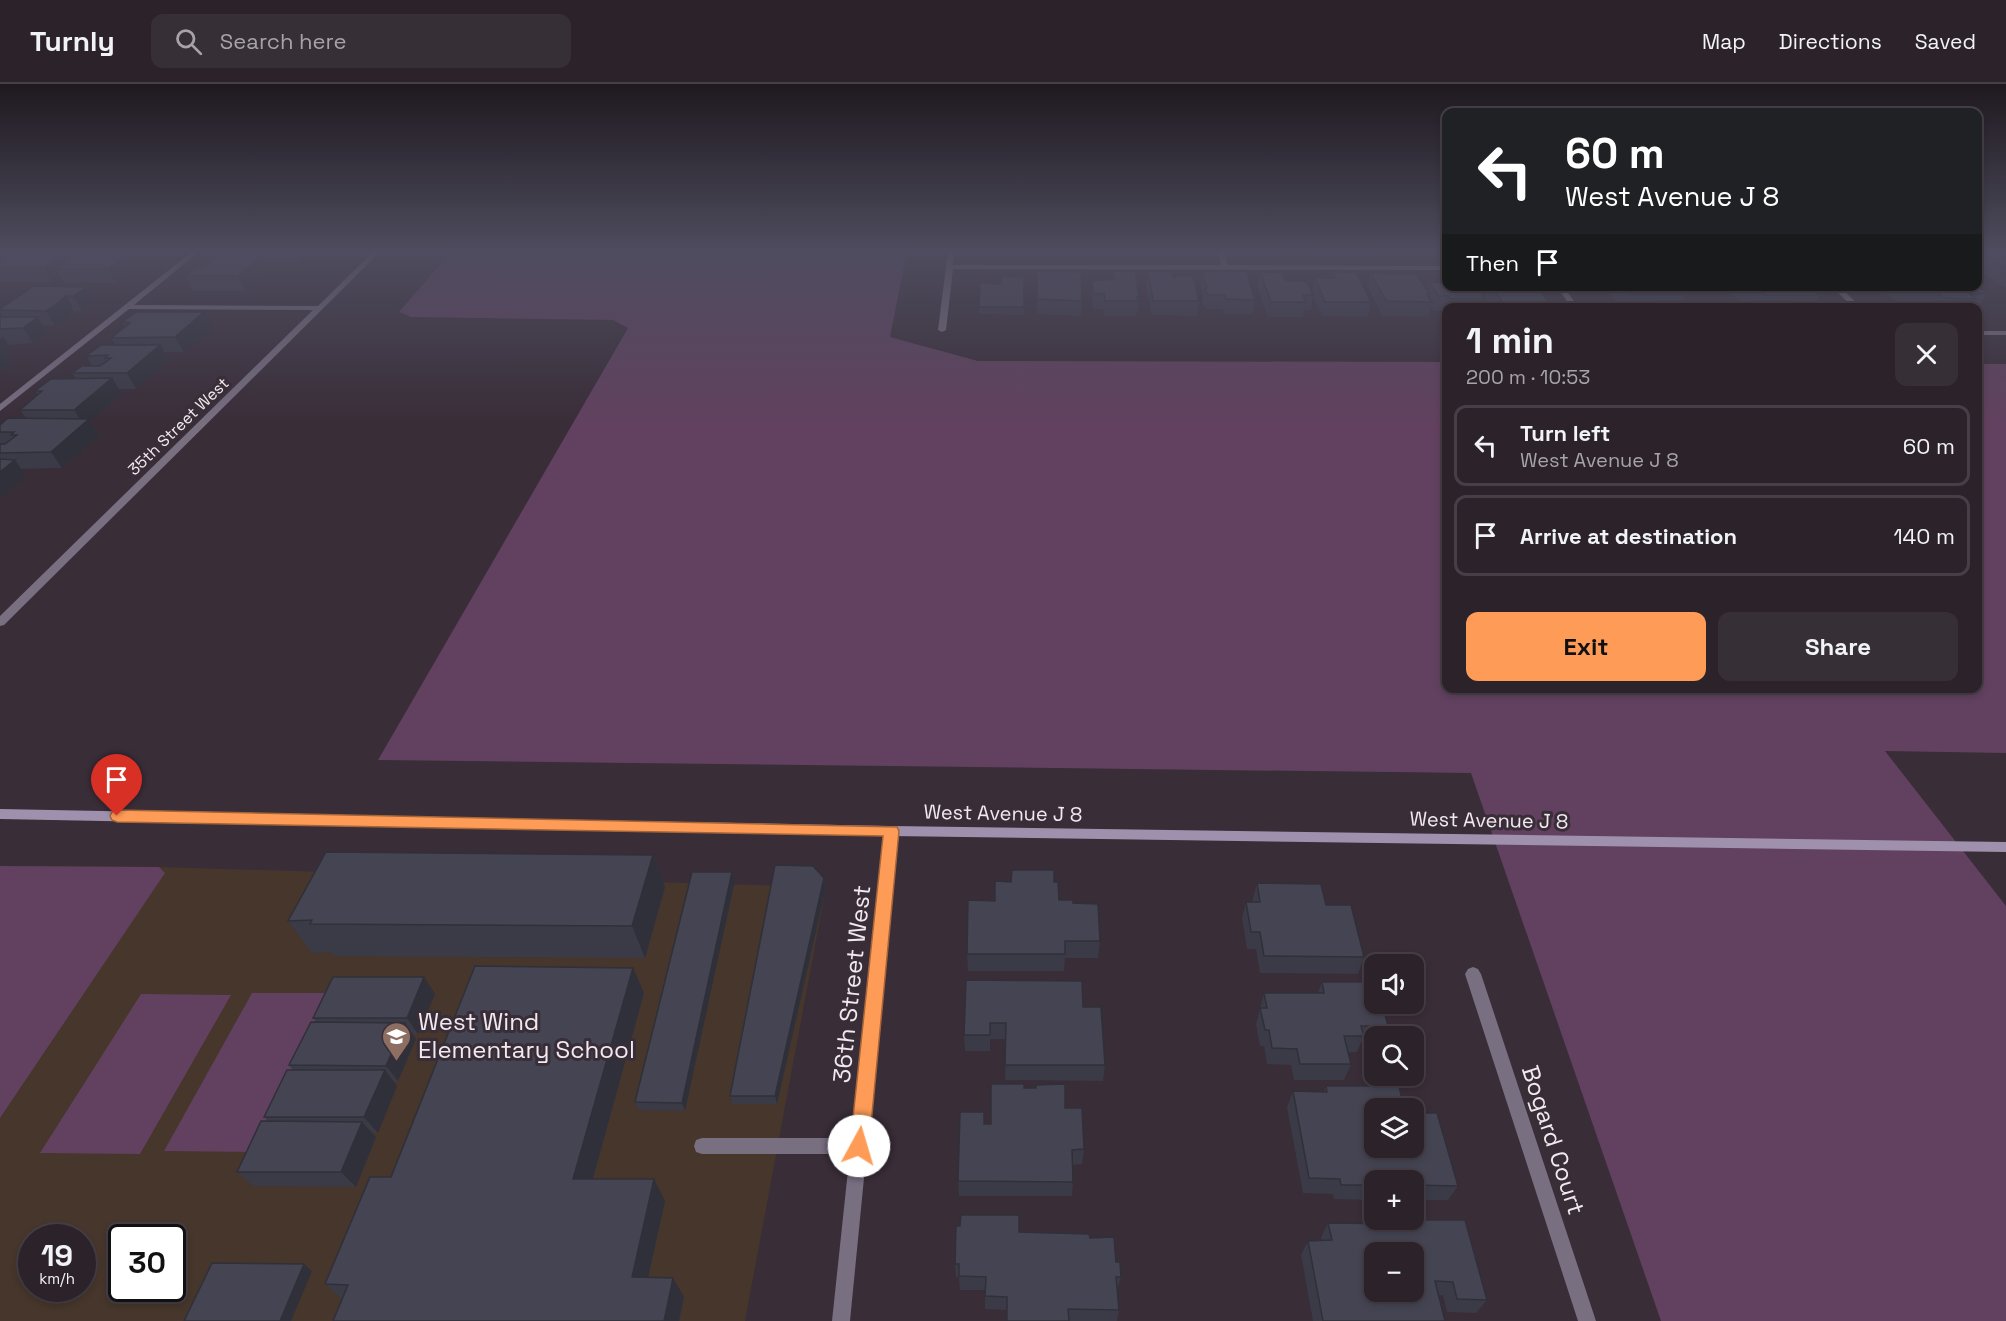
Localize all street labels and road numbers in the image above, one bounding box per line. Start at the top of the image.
street label: 35th Street West [123,373,233,480]
street label: West Avenue J 8 [923,799,1083,827]
street label: West Avenue J 8 [1409,806,1569,834]
street label: 36th Street West [826,884,877,1084]
street label: Bogard Court [1515,1061,1592,1218]

